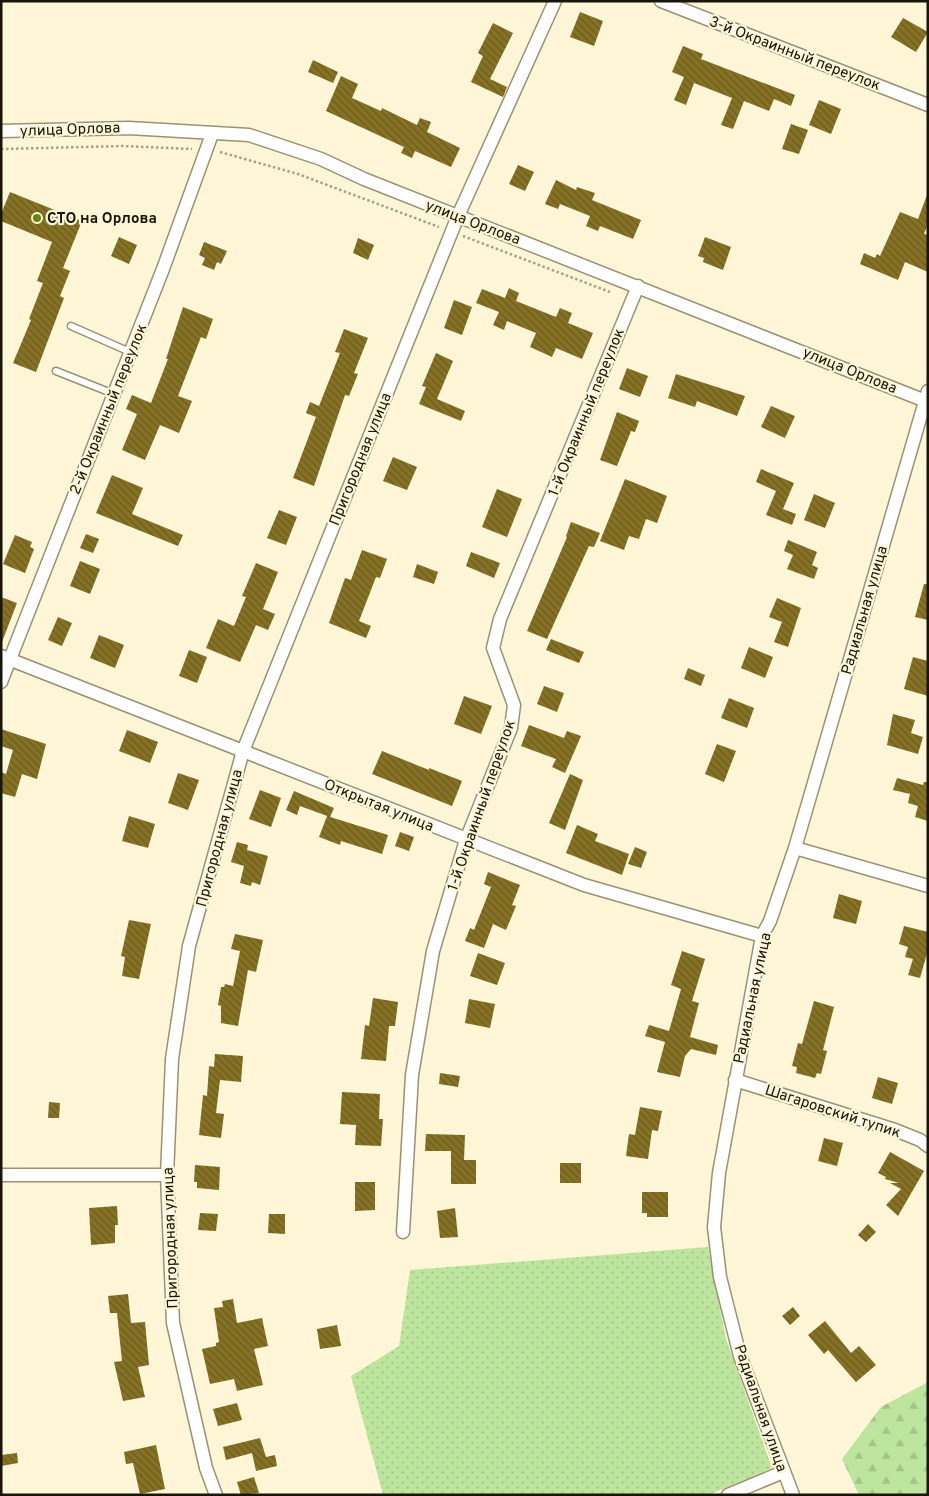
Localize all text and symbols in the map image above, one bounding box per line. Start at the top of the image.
street label: 3-й Окраинный переулок [706,13,883,96]
street label: улица Орлова [20,119,121,142]
street label: улица Орлова [422,197,523,250]
place label: СТО на Орлова [47,210,157,229]
marker: СТО на Орлова [31,212,43,224]
street label: 2-й Окраинный переулок [66,321,152,498]
street label: 1-й Окраинный переулок [545,326,630,499]
street label: улица Орлова [799,344,899,399]
street label: Пригородная улица [326,390,397,529]
street label: Радиальная улица [838,544,893,677]
street label: 1-й Окраинный переулок [444,718,521,893]
street label: Пригородная улица [193,768,248,909]
street label: Открытая улица [321,776,436,837]
street label: Радиальная улица [730,931,777,1065]
street label: Шагаровский тупик [762,1081,903,1143]
street label: Пригородная улица [160,1167,183,1309]
street label: Радиальная улица [729,1342,790,1475]

